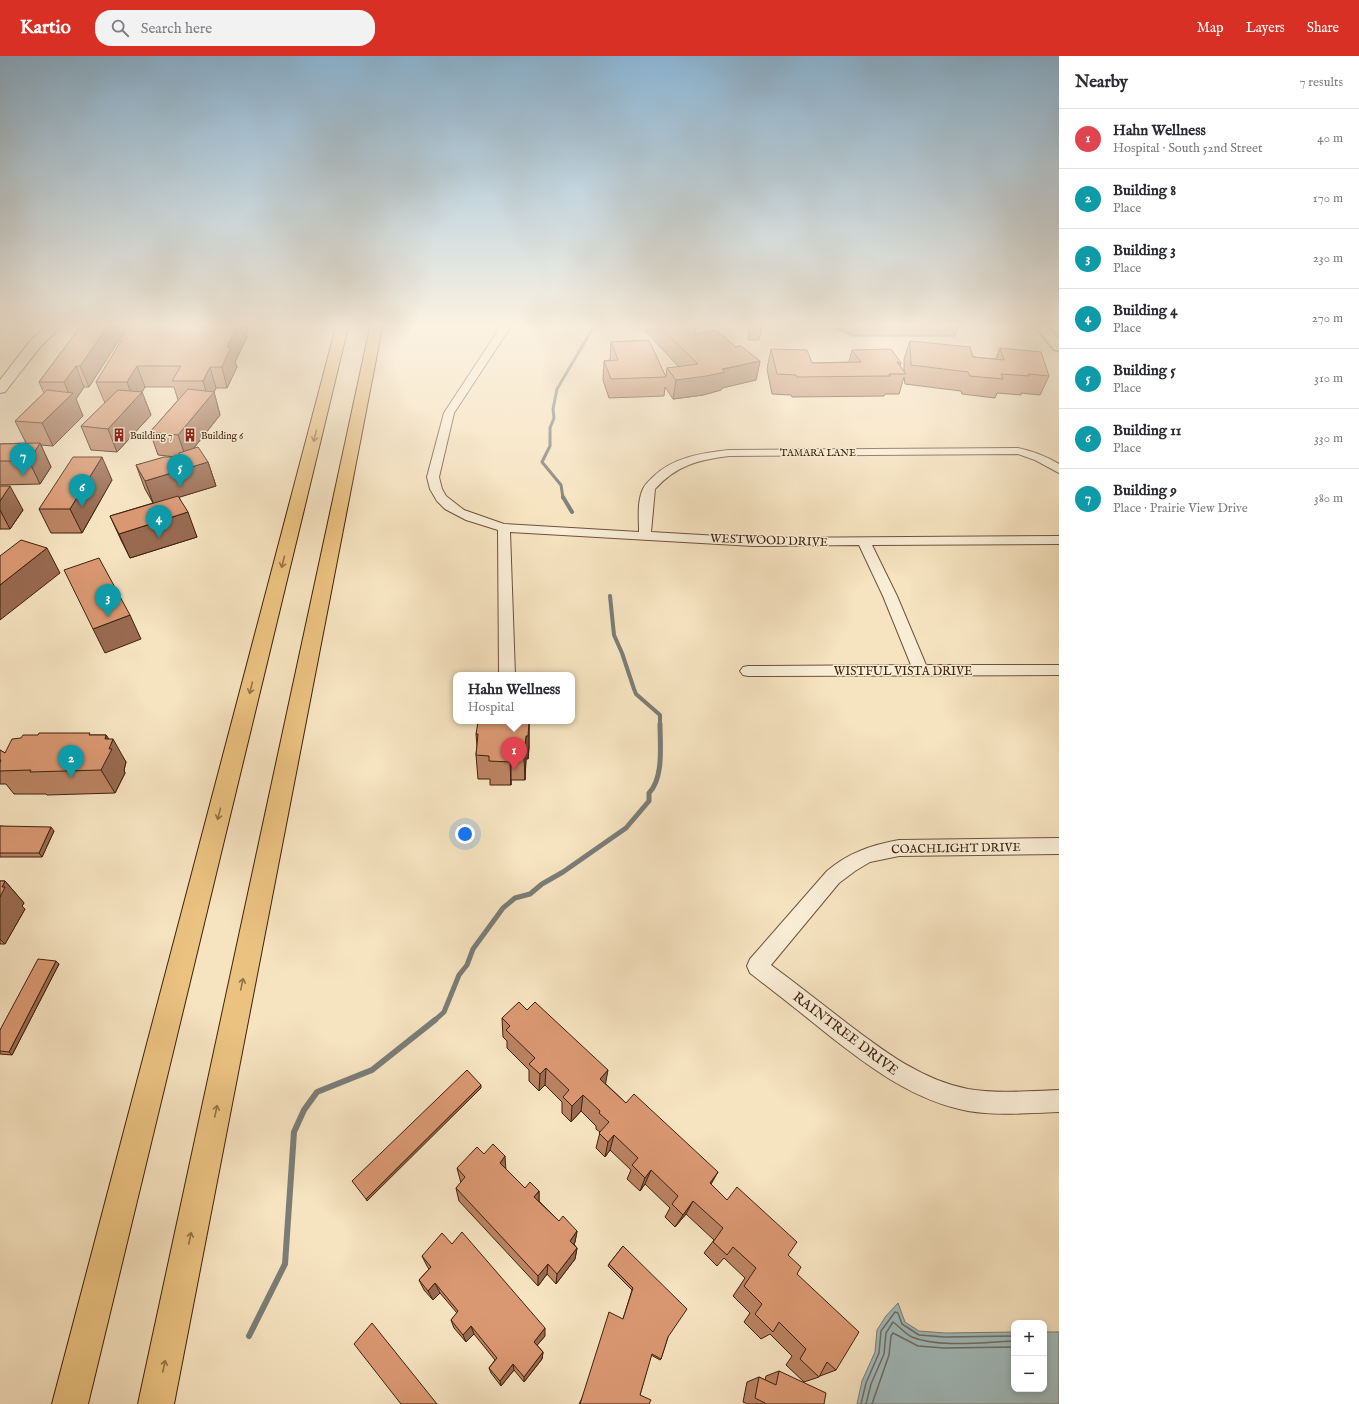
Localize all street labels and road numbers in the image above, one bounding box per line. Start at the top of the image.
street label: TAMARA LANE [780,447,856,460]
street label: WESTWOOD DRIVE [710,531,828,550]
street label: WISTFUL VISTA DRIVE [834,664,972,679]
street label: COACHLIGHT DRIVE [891,840,1021,857]
street label: RAINTREE DRIVE [789,988,902,1080]

